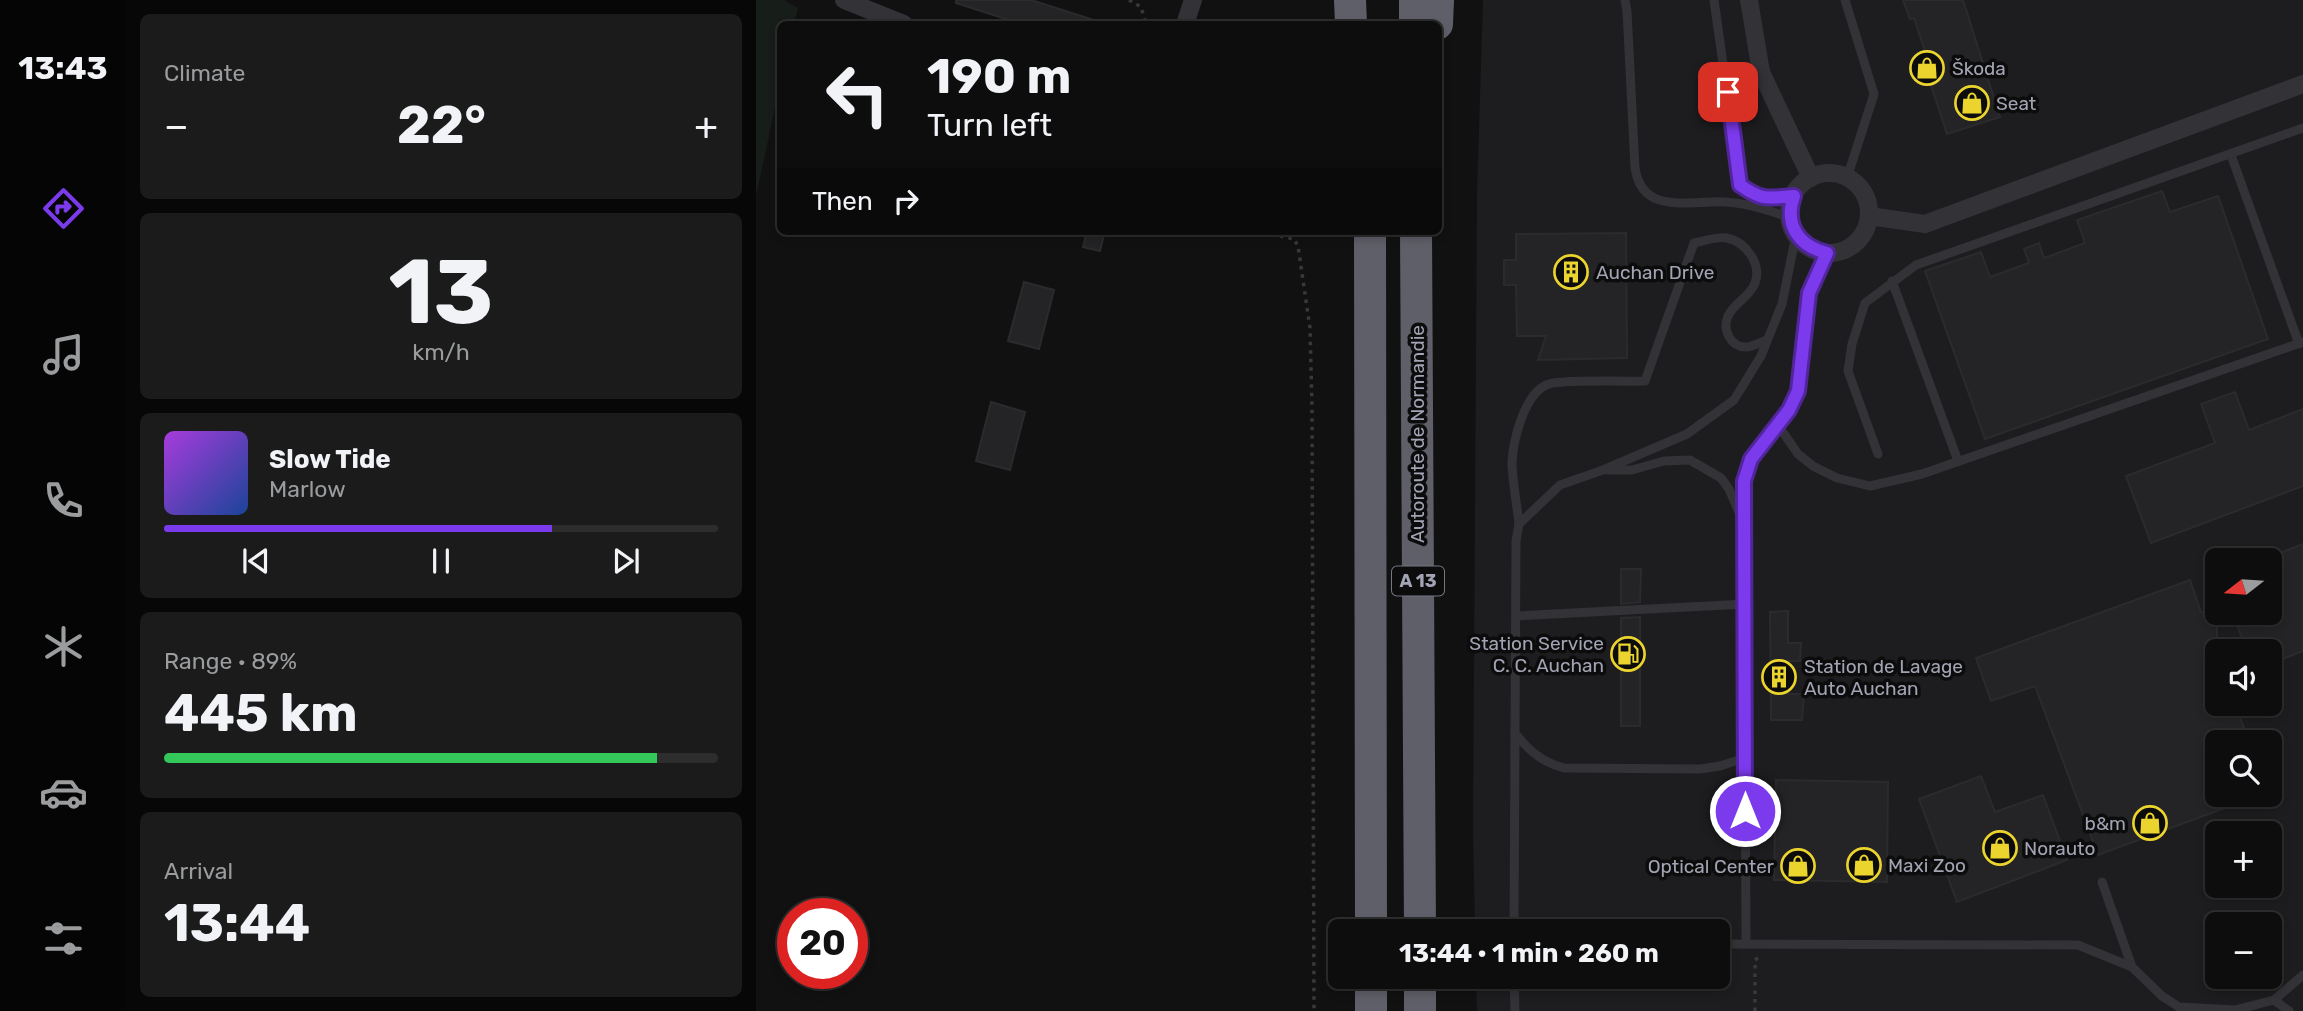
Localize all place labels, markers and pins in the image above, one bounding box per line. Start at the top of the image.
shop icon: Škoda [1908,49,1946,87]
place label: Škoda [1952,57,2006,80]
pin [1698,62,1758,122]
shop icon: Seat [1953,84,1991,122]
place label: Seat [1996,92,2037,115]
building icon: Auchan Drive [1552,253,1590,291]
place label: Auchan Drive [1596,261,1714,284]
place label: Station Service C. C. Auchan [1469,632,1604,677]
fuel station icon: Station Service C. C. Auchan [1609,635,1647,673]
place label: Station de Lavage Auto Auchan [1804,655,1963,700]
building icon: Station de Lavage Auto Auchan [1760,658,1798,696]
shop icon: b&m [2131,804,2169,842]
place label: b&m [2085,812,2126,835]
shop icon: Norauto [1981,829,2019,867]
place label: Norauto [2024,837,2095,860]
shop icon: Maxi Zoo [1845,846,1883,884]
shop icon: Optical Center [1779,847,1817,885]
place label: Maxi Zoo [1888,854,1966,877]
place label: Optical Center [1648,855,1775,878]

